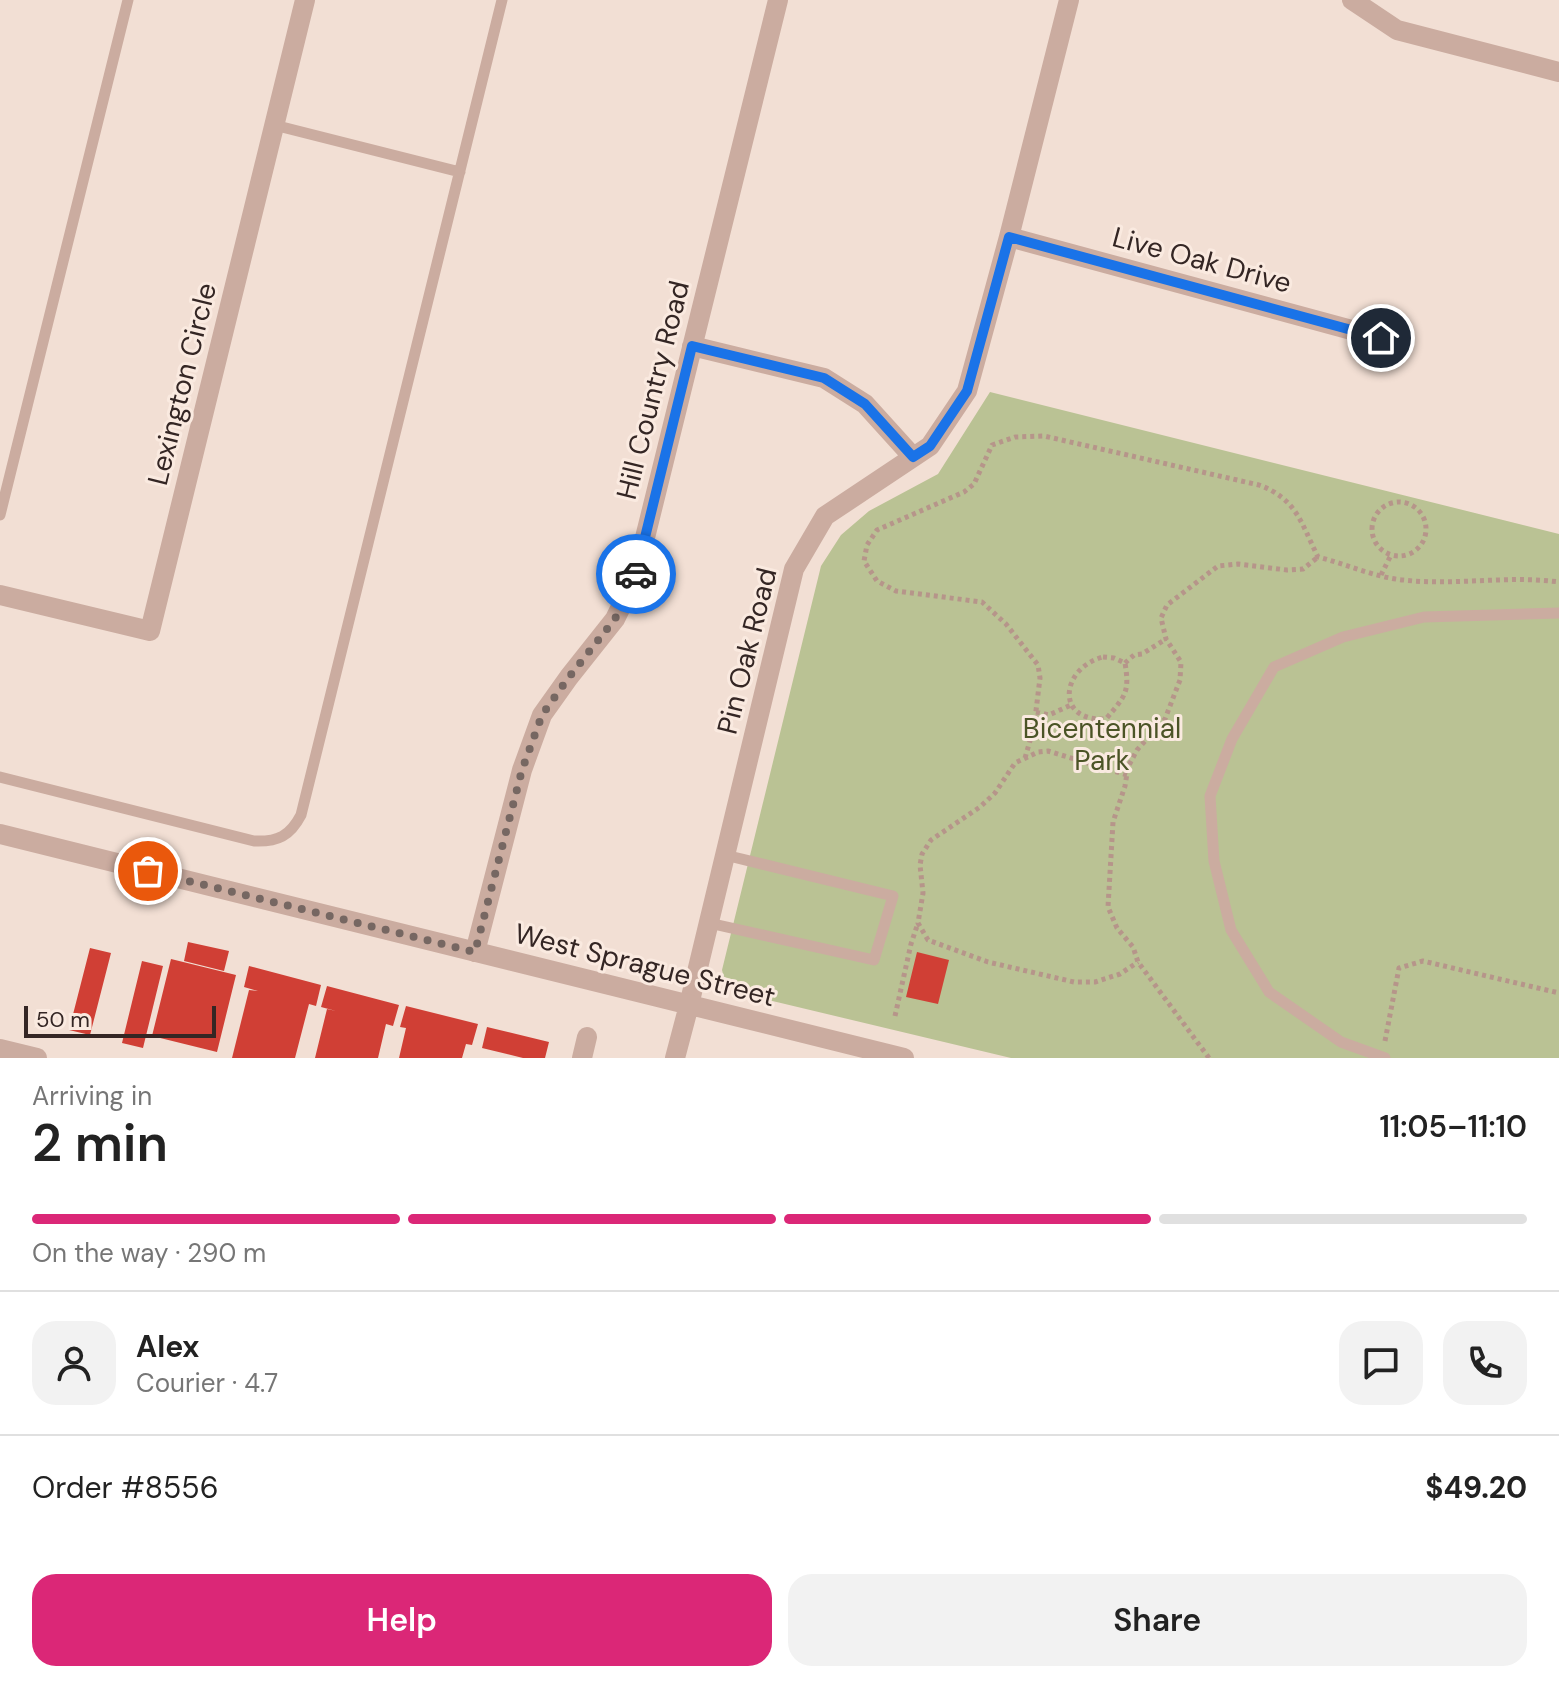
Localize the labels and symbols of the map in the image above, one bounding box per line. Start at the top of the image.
street label: Live Oak Drive [1109,218,1295,302]
street label: Hill Country Road [608,277,698,503]
street label: Lexington Circle [139,279,225,489]
pin [1347,304,1415,372]
courier [596,534,676,614]
street label: Pin Oak Road [708,564,786,738]
park label: Bicentennial Park [1023,710,1181,779]
pin [114,837,182,905]
street label: West Sprague Street [511,915,779,1015]
scale bar [24,1002,216,1038]

